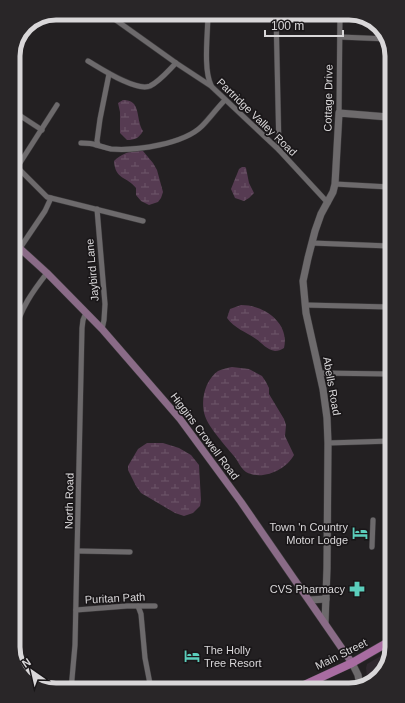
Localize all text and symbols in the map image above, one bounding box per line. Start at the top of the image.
scale bar [265,12,343,38]
text: 100 m [271,19,304,33]
street label: Cottage Drive [321,64,335,132]
street label: Partridge Valley Road [215,76,299,158]
street label: Jaybird Lane [83,238,101,302]
street label: Abells Road [321,356,343,416]
street label: Higgins Crowell Road [168,390,242,482]
street label: North Road [63,473,75,529]
place label: Town 'n Country Motor Lodge [269,521,348,546]
hotel icon: Town 'n Country Motor Lodge [351,524,369,542]
pharmacy icon: CVS Pharmacy [348,580,366,598]
place label: CVS Pharmacy [270,583,345,595]
street label: Puritan Path [84,590,146,606]
street label: Main Street [313,636,369,672]
place label: The Holly Tree Resort [204,644,262,669]
hotel icon: The Holly Tree Resort [183,647,201,665]
north arrow [12,651,52,691]
text: N [20,655,33,670]

